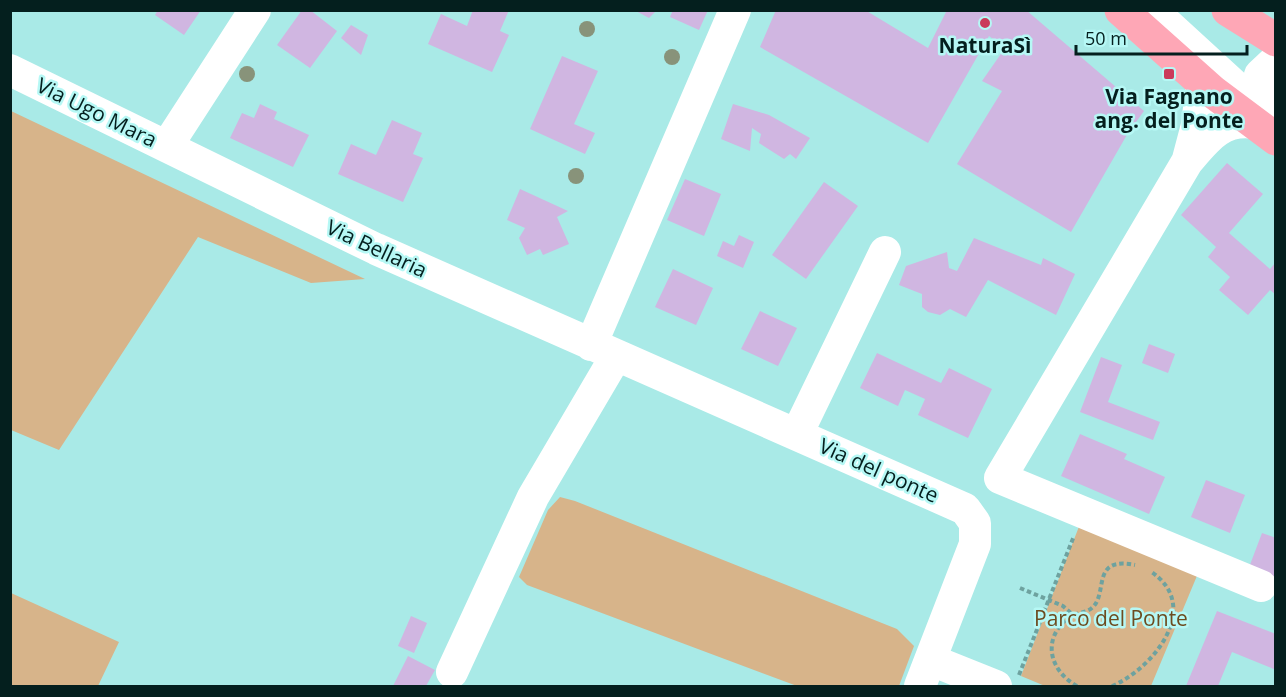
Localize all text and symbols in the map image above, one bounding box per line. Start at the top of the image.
marker: NaturaSì [978,16,992,30]
scale bar [1076,18,1247,56]
text: 50 m [1085,26,1127,50]
place label: NaturaSì [939,31,1031,59]
marker: Via Fagnano ang. del Ponte [1162,67,1176,81]
street label: Via Ugo Mara [32,71,162,153]
place label: Via Fagnano ang. del Ponte [1095,82,1243,134]
street label: Via Bellaria [322,212,432,284]
street label: Via del ponte [815,431,943,509]
park label: Parco del Ponte [1034,604,1188,632]

